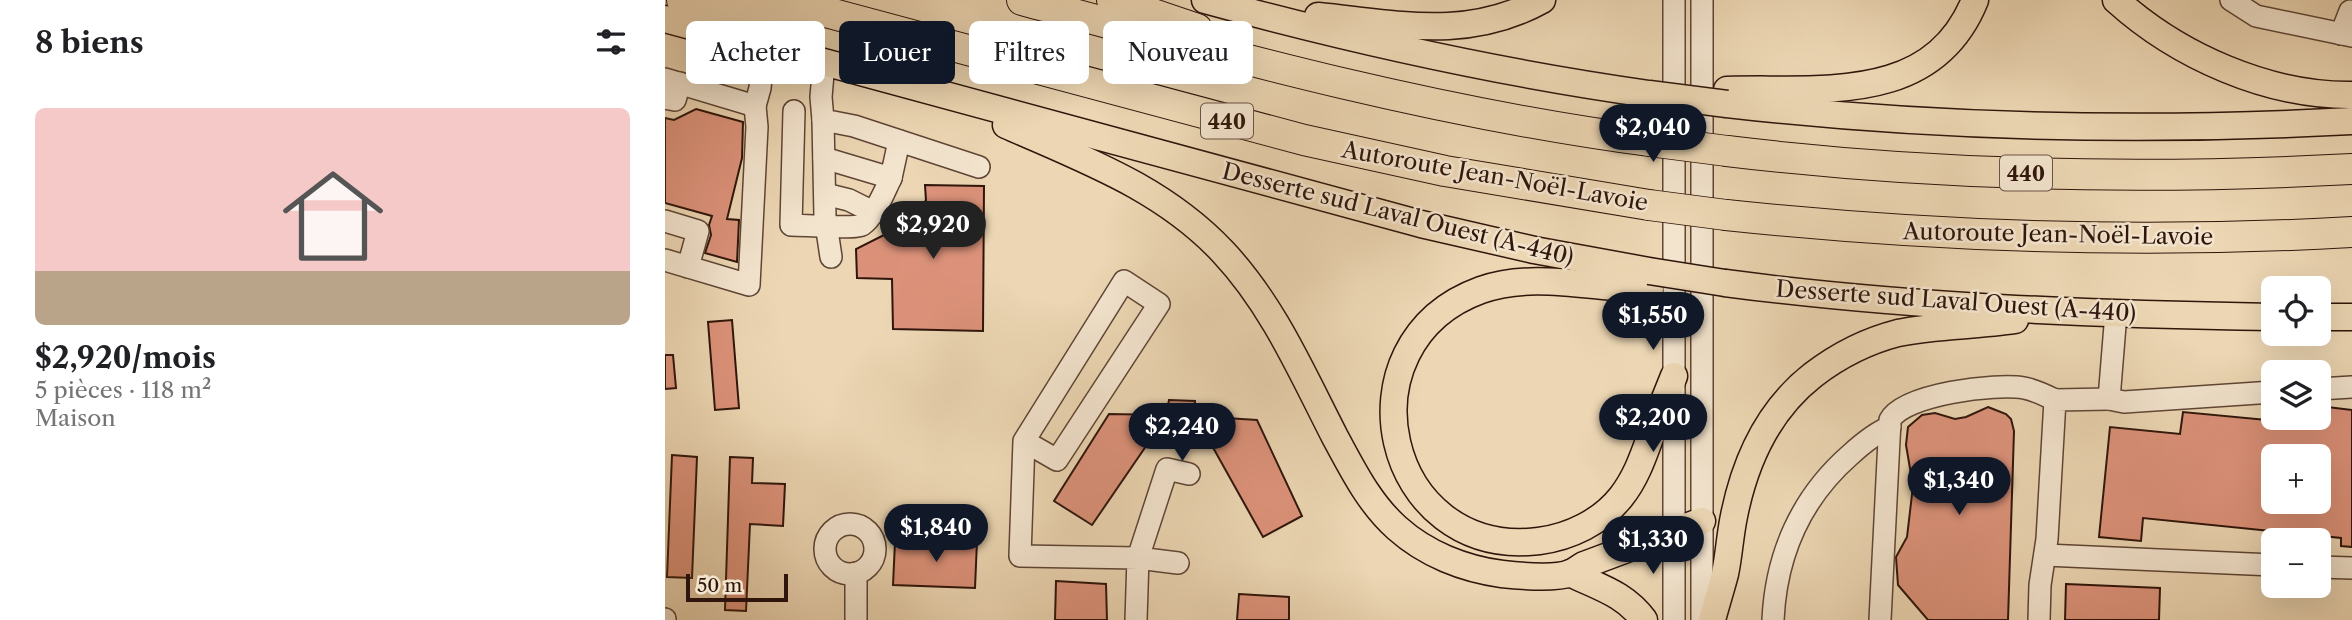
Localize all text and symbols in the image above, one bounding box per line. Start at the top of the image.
chip: Acheter [686,21,825,84]
chip: Louer [839,21,955,84]
chip: Filtres [969,21,1089,84]
chip: Nouveau [1103,21,1253,84]
icon: filters [592,23,630,61]
text: 8 biens [35,24,144,61]
road number: 440 [1201,104,1253,138]
pin: $2,040 [1596,104,1710,164]
text: $2,040 [1615,113,1691,141]
street label: Autoroute Jean-Noël-Lavoie [1339,135,1650,217]
icon: home [270,153,396,279]
road number: 440 [2000,156,2052,190]
street label: Desserte sud Laval Ouest (A-440) [1219,157,1577,271]
pin: $2,920 [876,202,990,261]
text: $2,920 [896,210,970,238]
street label: Autoroute Jean-Noël-Lavoie [1902,217,2213,251]
street label: Desserte sud Laval Ouest (A-440) [1775,274,2137,328]
map controls [2261,276,2331,598]
button: locate [2261,276,2331,346]
pin: $1,550 [1596,292,1710,352]
text: $1,550 [1618,301,1688,329]
text: $2,920/mois [35,339,216,376]
button: layers [2261,360,2331,430]
text: 5 pièces · 118 m² [35,376,211,404]
pin: $2,200 [1596,394,1710,454]
text: $2,200 [1615,403,1691,431]
text: Maison [35,404,116,432]
pin: $2,240 [1125,404,1239,463]
text: $2,240 [1145,412,1219,440]
button: + [2261,444,2331,514]
pin: $1,340 [1902,458,2016,517]
text: $1,340 [1924,466,1994,494]
pin: $1,840 [879,504,993,564]
text: $1,840 [900,513,972,541]
pin: $1,330 [1596,516,1710,576]
text: $1,330 [1618,525,1688,553]
button: − [2261,528,2331,598]
scale bar [686,571,787,603]
text: 50 m [697,574,742,597]

